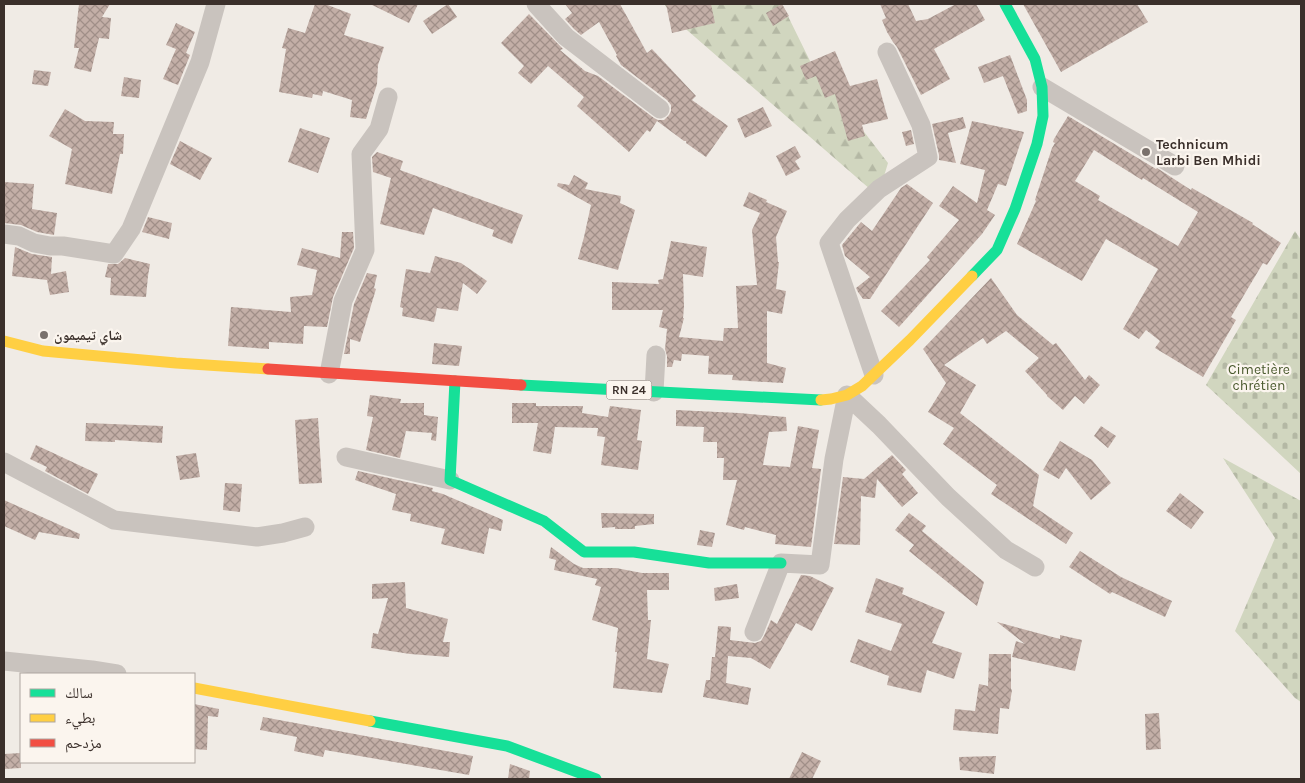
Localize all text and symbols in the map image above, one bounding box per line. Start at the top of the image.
place label: Technicum Larbi Ben Mhidi [1156,136,1261,169]
marker: Technicum Larbi Ben Mhidi [1140,146,1152,158]
place label: شاي تيميمون [54,327,122,346]
marker: شاي تيميمون [38,329,50,341]
park label: Cimetière chrétien [1228,361,1290,394]
road number: RN 24 [606,380,652,400]
legend [20,673,195,763]
text: سالك [65,684,93,702]
text: بطيء [65,709,95,730]
text: مزدحم [65,734,102,753]

